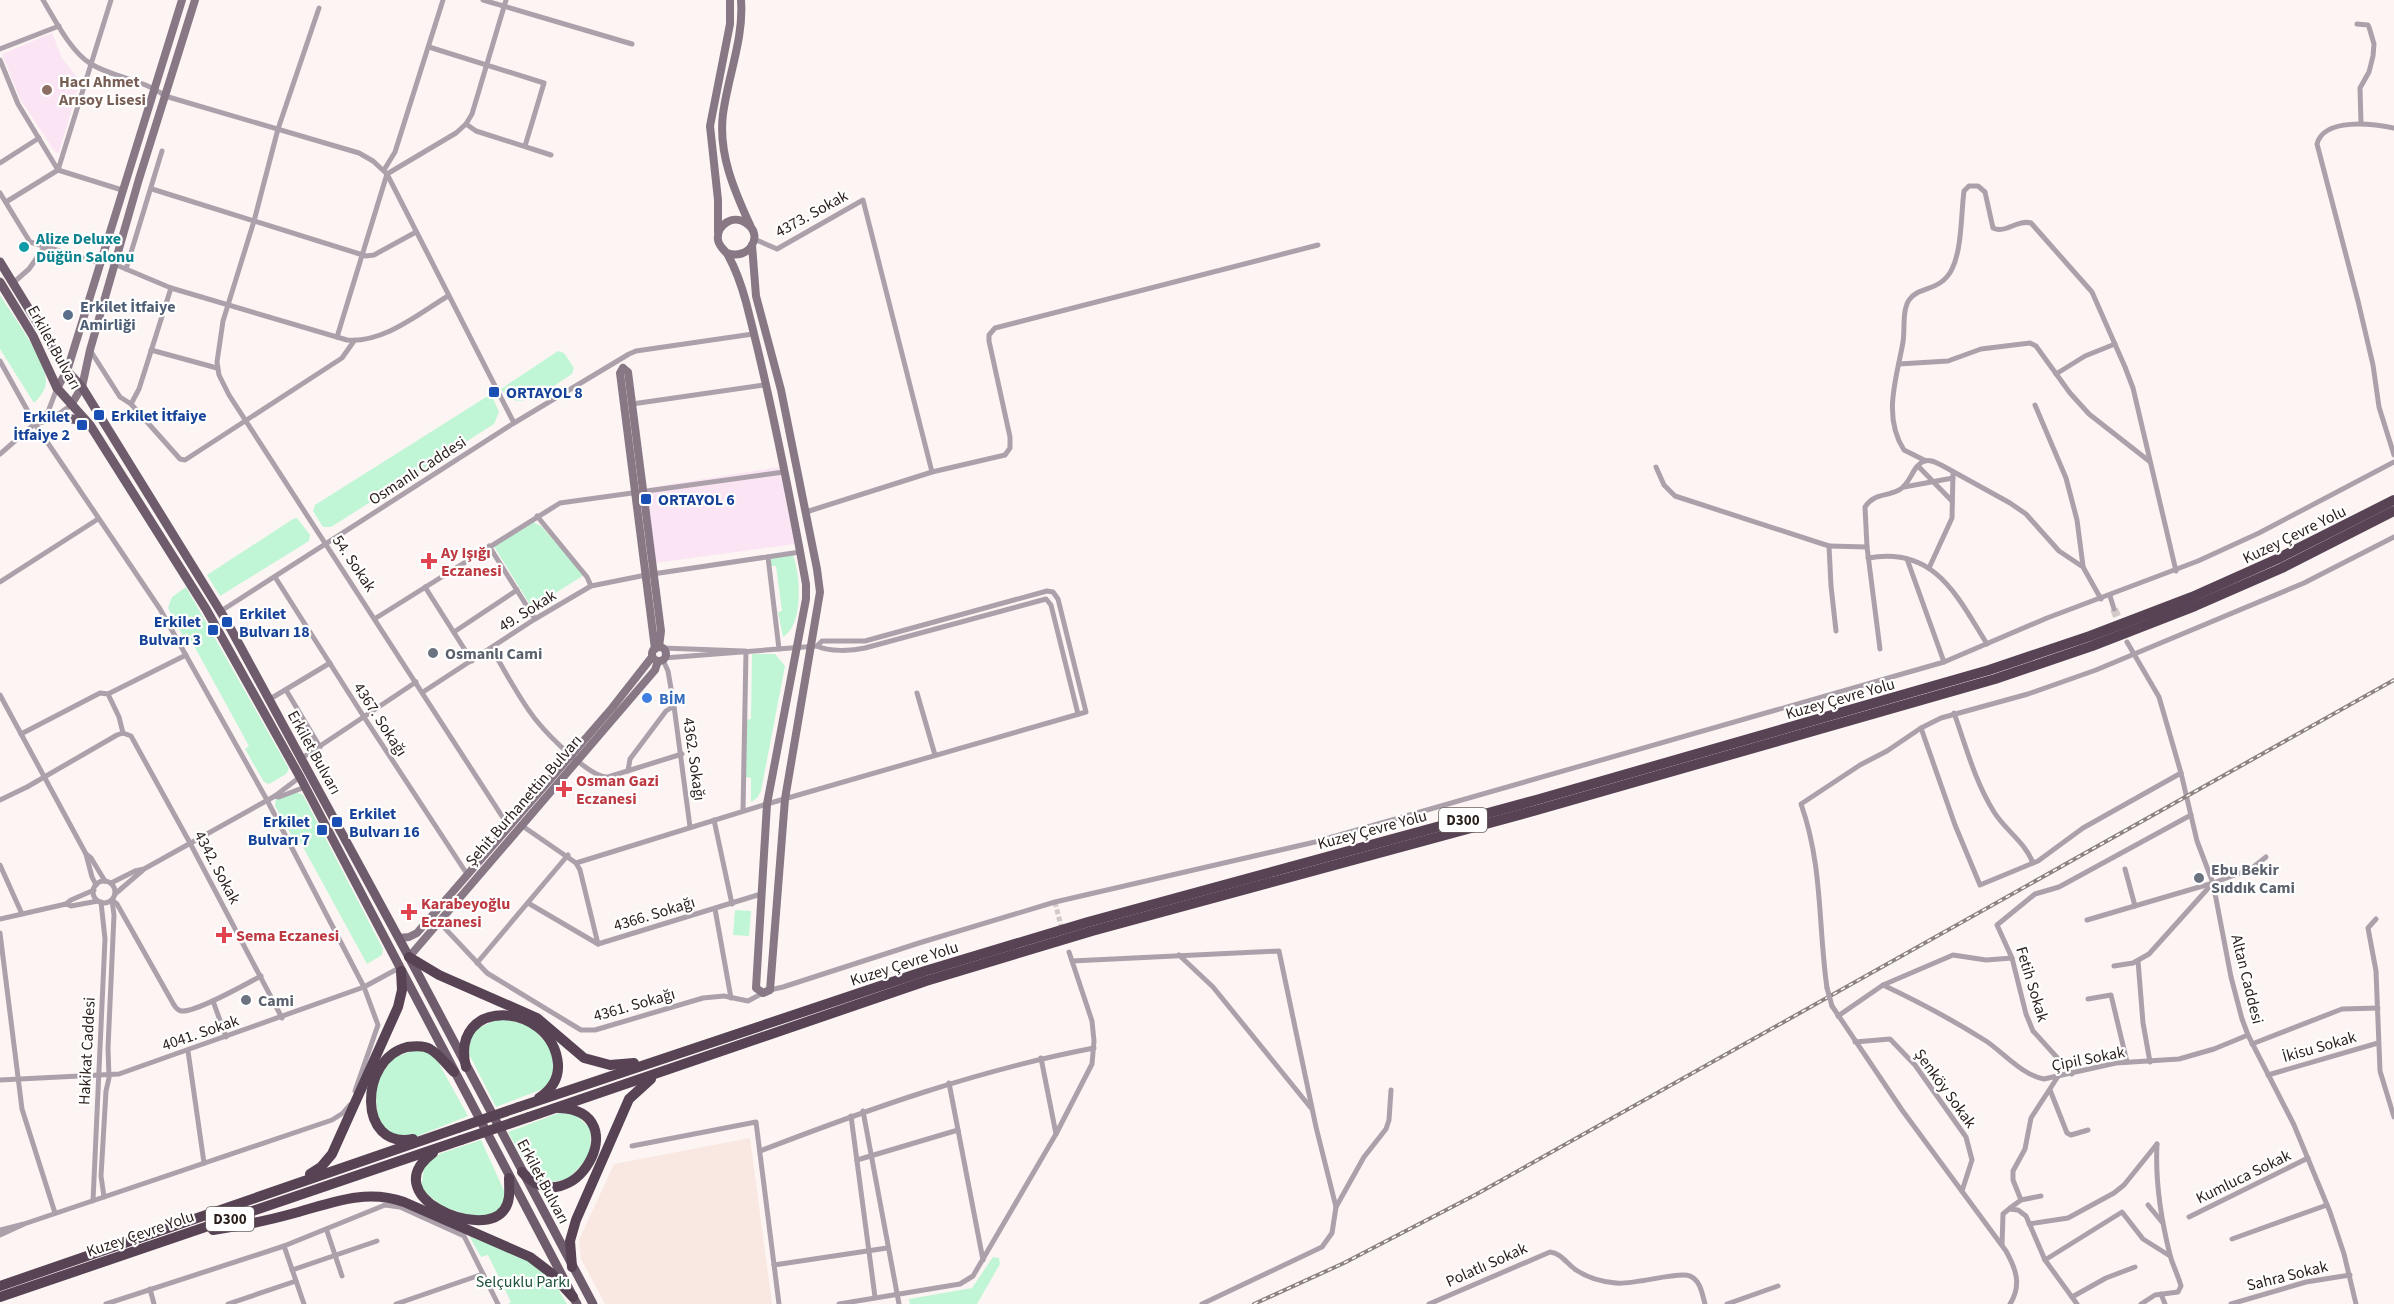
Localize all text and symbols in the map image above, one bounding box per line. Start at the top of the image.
place label: Hacı Ahmet Arısoy Lisesi [58,71,146,111]
marker: Hacı Ahmet Arısoy Lisesi [40,83,54,97]
street label: 4373. Sokak [771,185,852,243]
place label: Alize Deluxe Düğün Salonu [35,228,134,268]
marker: Alize Deluxe Düğün Salonu [17,240,31,254]
place label: Erkilet İtfaiye Amirliği [79,296,176,336]
street label: Erkilet Bulvarı [22,301,86,394]
marker: Erkilet İtfaiye Amirliği [61,308,75,322]
place label: ORTAYOL 8 [506,382,583,404]
marker: ORTAYOL 8 [487,385,501,399]
place label: Erkilet İtfaiye [111,405,207,427]
place label: Erkilet İtfaiye 2 [13,406,70,446]
marker: Erkilet İtfaiye [92,408,106,422]
marker: Erkilet İtfaiye 2 [75,418,89,432]
street label: Osmanlı Caddesi [365,431,471,511]
place label: ORTAYOL 6 [658,489,735,511]
marker: ORTAYOL 6 [639,492,653,506]
street label: Kuzey Çevre Yolu [2239,500,2350,569]
street label: 54. Sokak [327,531,381,596]
place label: Ay Işığı Eczanesi [440,542,502,582]
marker: Ay Işığı Eczanesi [422,554,436,568]
street label: 49. Sokak [495,585,561,637]
place label: Erkilet Bulvarı 18 [239,603,310,643]
place label: Erkilet Bulvarı 3 [139,611,201,651]
marker: Erkilet Bulvarı 18 [220,615,234,629]
marker: Erkilet Bulvarı 3 [206,623,220,637]
place label: Osmanlı Cami [445,643,542,665]
marker: Osmanlı Cami [426,646,440,660]
street label: Kuzey Çevre Yolu [1783,673,1897,725]
street label: 4367. Sokağı [348,678,412,761]
place label: BİM [659,688,686,710]
marker: BİM [640,691,654,705]
street label: Erkilet Bulvarı [282,706,346,799]
street label: 4362. Sokağı [677,716,711,802]
street label: Şehit Burhanettin Bulvarı [460,730,587,871]
place label: Osman Gazi Eczanesi [576,770,659,810]
marker: Osman Gazi Eczanesi [557,782,571,796]
place label: Erkilet Bulvarı 16 [349,803,420,843]
street label: Kuzey Çevre Yolu [1315,805,1430,855]
road number: D300 [1439,808,1487,832]
place label: Erkilet Bulvarı 7 [248,811,310,851]
marker: Erkilet Bulvarı 16 [330,815,344,829]
marker: Erkilet Bulvarı 7 [315,823,329,837]
street label: 4342. Sokak [189,827,246,908]
place label: Ebu Bekir Sıddık Cami [2211,859,2295,899]
marker: Ebu Bekir Sıddık Cami [2192,871,2206,885]
street label: 4366. Sokağı [611,891,698,937]
place label: Karabeyoğlu Eczanesi [421,893,510,933]
marker: Karabeyoğlu Eczanesi [402,905,416,919]
place label: Sema Eczanesi [236,925,339,947]
marker: Sema Eczanesi [217,928,231,942]
street label: Altan Caddesi [2225,932,2269,1026]
street label: Kuzey Çevre Yolu [847,936,961,992]
street label: Fetih Sokak [2010,944,2054,1025]
street label: 4361. Sokağı [591,983,678,1027]
place label: Cami [258,990,294,1012]
marker: Cami [239,993,253,1007]
street label: Hakikat Caddesi [73,996,101,1106]
street label: 4041. Sokak [159,1010,242,1056]
street label: İkisu Sokak [2280,1026,2359,1068]
street label: Çipil Sokak [2050,1041,2127,1077]
street label: Şenköy Sokak [1909,1044,1982,1133]
street label: Erkilet Bulvarı [512,1135,575,1228]
street label: Kumluca Sokak [2192,1144,2295,1209]
street label: Kuzey Çevre Yolu [83,1205,197,1263]
road number: D300 [206,1207,254,1231]
street label: Polatlı Sokak [1442,1237,1531,1293]
street label: Sahra Sokak [2244,1255,2330,1297]
park label: Selçuklu Parkı [476,1271,570,1293]

